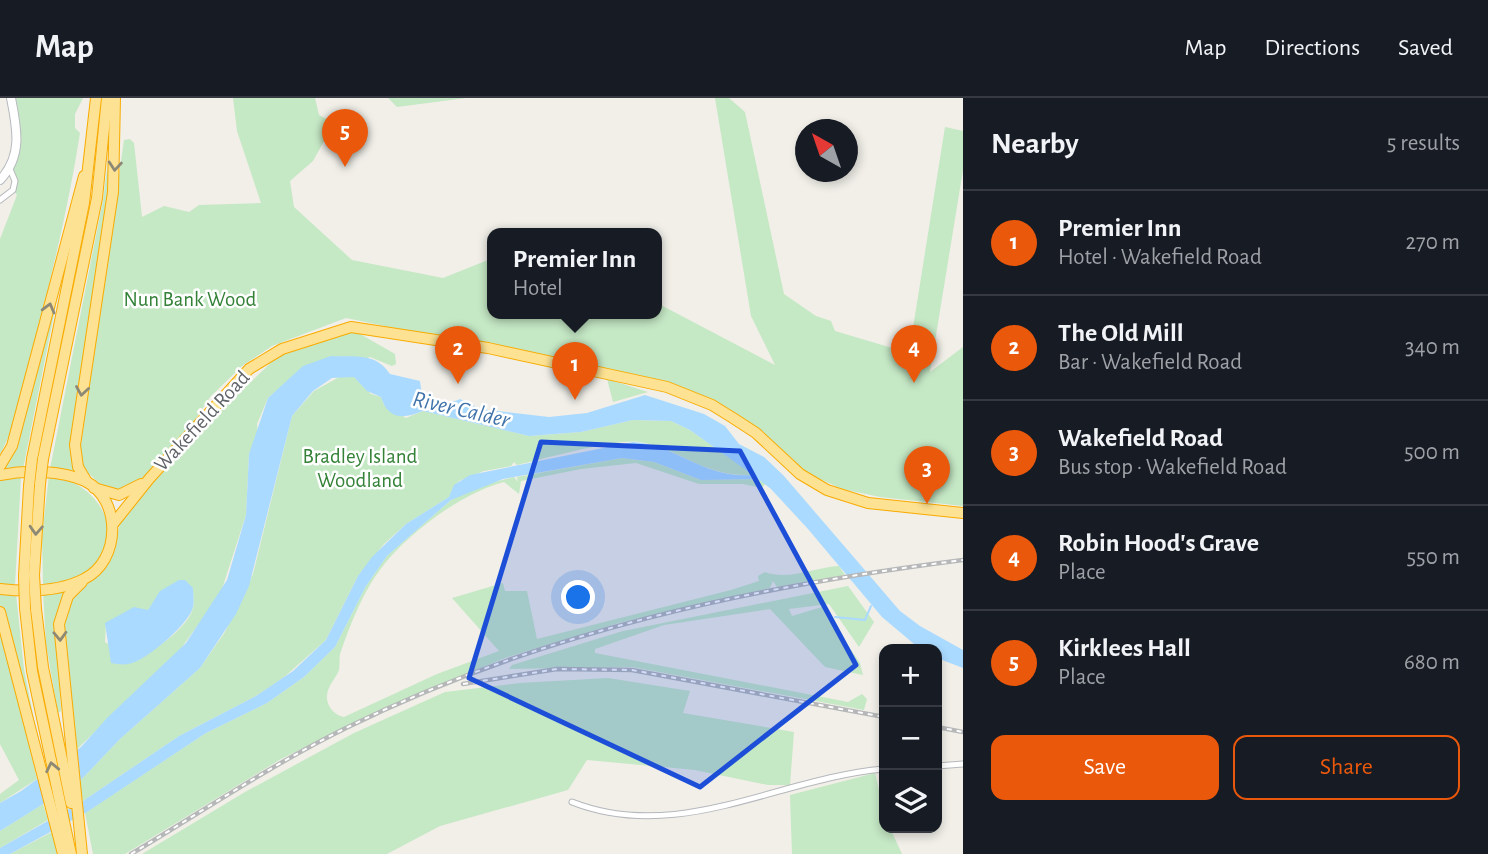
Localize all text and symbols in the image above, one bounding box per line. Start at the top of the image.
text: Map [35,31,94,64]
text: Map [1184,36,1226,60]
text: Directions [1264,36,1360,60]
text: Saved [1398,36,1453,60]
pin: 5 [322,109,368,167]
north arrow [795,119,858,182]
text: Nearby [991,129,1079,159]
text: 5 results [1387,132,1460,155]
one-way arrow [108,161,123,172]
text: Premier Inn [1058,215,1181,241]
popup [487,228,662,319]
text: 1 [1010,231,1018,254]
text: 270 m [1406,231,1460,254]
text: Premier Inn [513,246,636,272]
text: Hotel · Wakefield Road [1058,246,1262,269]
text: Hotel [513,277,563,300]
park label: Nun Bank Wood [124,289,257,310]
one-way arrow [41,302,55,314]
text: The Old Mill [1058,320,1184,346]
pin: 4 [891,325,937,383]
pin: 2 [435,326,481,384]
text: 2 [1009,336,1019,359]
text: 340 m [1405,336,1460,359]
pin: 1 [552,342,598,400]
text: Bar · Wakefield Road [1058,351,1242,374]
street label: Wakefield Road [150,367,254,475]
one-way arrow [75,385,90,397]
water label: River Calder [410,388,512,432]
text: Wakefield Road [1058,425,1223,451]
text: 3 [1009,441,1019,464]
text: 500 m [1404,441,1460,464]
park label: Bradley Island Woodland [303,446,418,491]
pin: 3 [904,446,950,504]
text: Bus stop · Wakefield Road [1058,456,1287,479]
one-way arrow [29,525,44,536]
text: Robin Hood's Grave [1058,530,1259,556]
text: 4 [1008,546,1020,569]
text: 550 m [1406,546,1460,569]
text: Place [1058,561,1106,584]
your location [561,580,595,614]
one-way arrow [52,631,67,642]
text: Kirklees Hall [1058,635,1191,661]
map controls [879,644,942,833]
button: + [879,644,942,707]
text: 5 [1009,651,1019,674]
text: 680 m [1404,651,1460,674]
text: Place [1058,666,1106,689]
button: − [879,707,942,770]
button: Save [991,735,1219,800]
button: Share [1233,735,1460,800]
one-way arrow [45,761,60,773]
button: layers [879,770,942,833]

